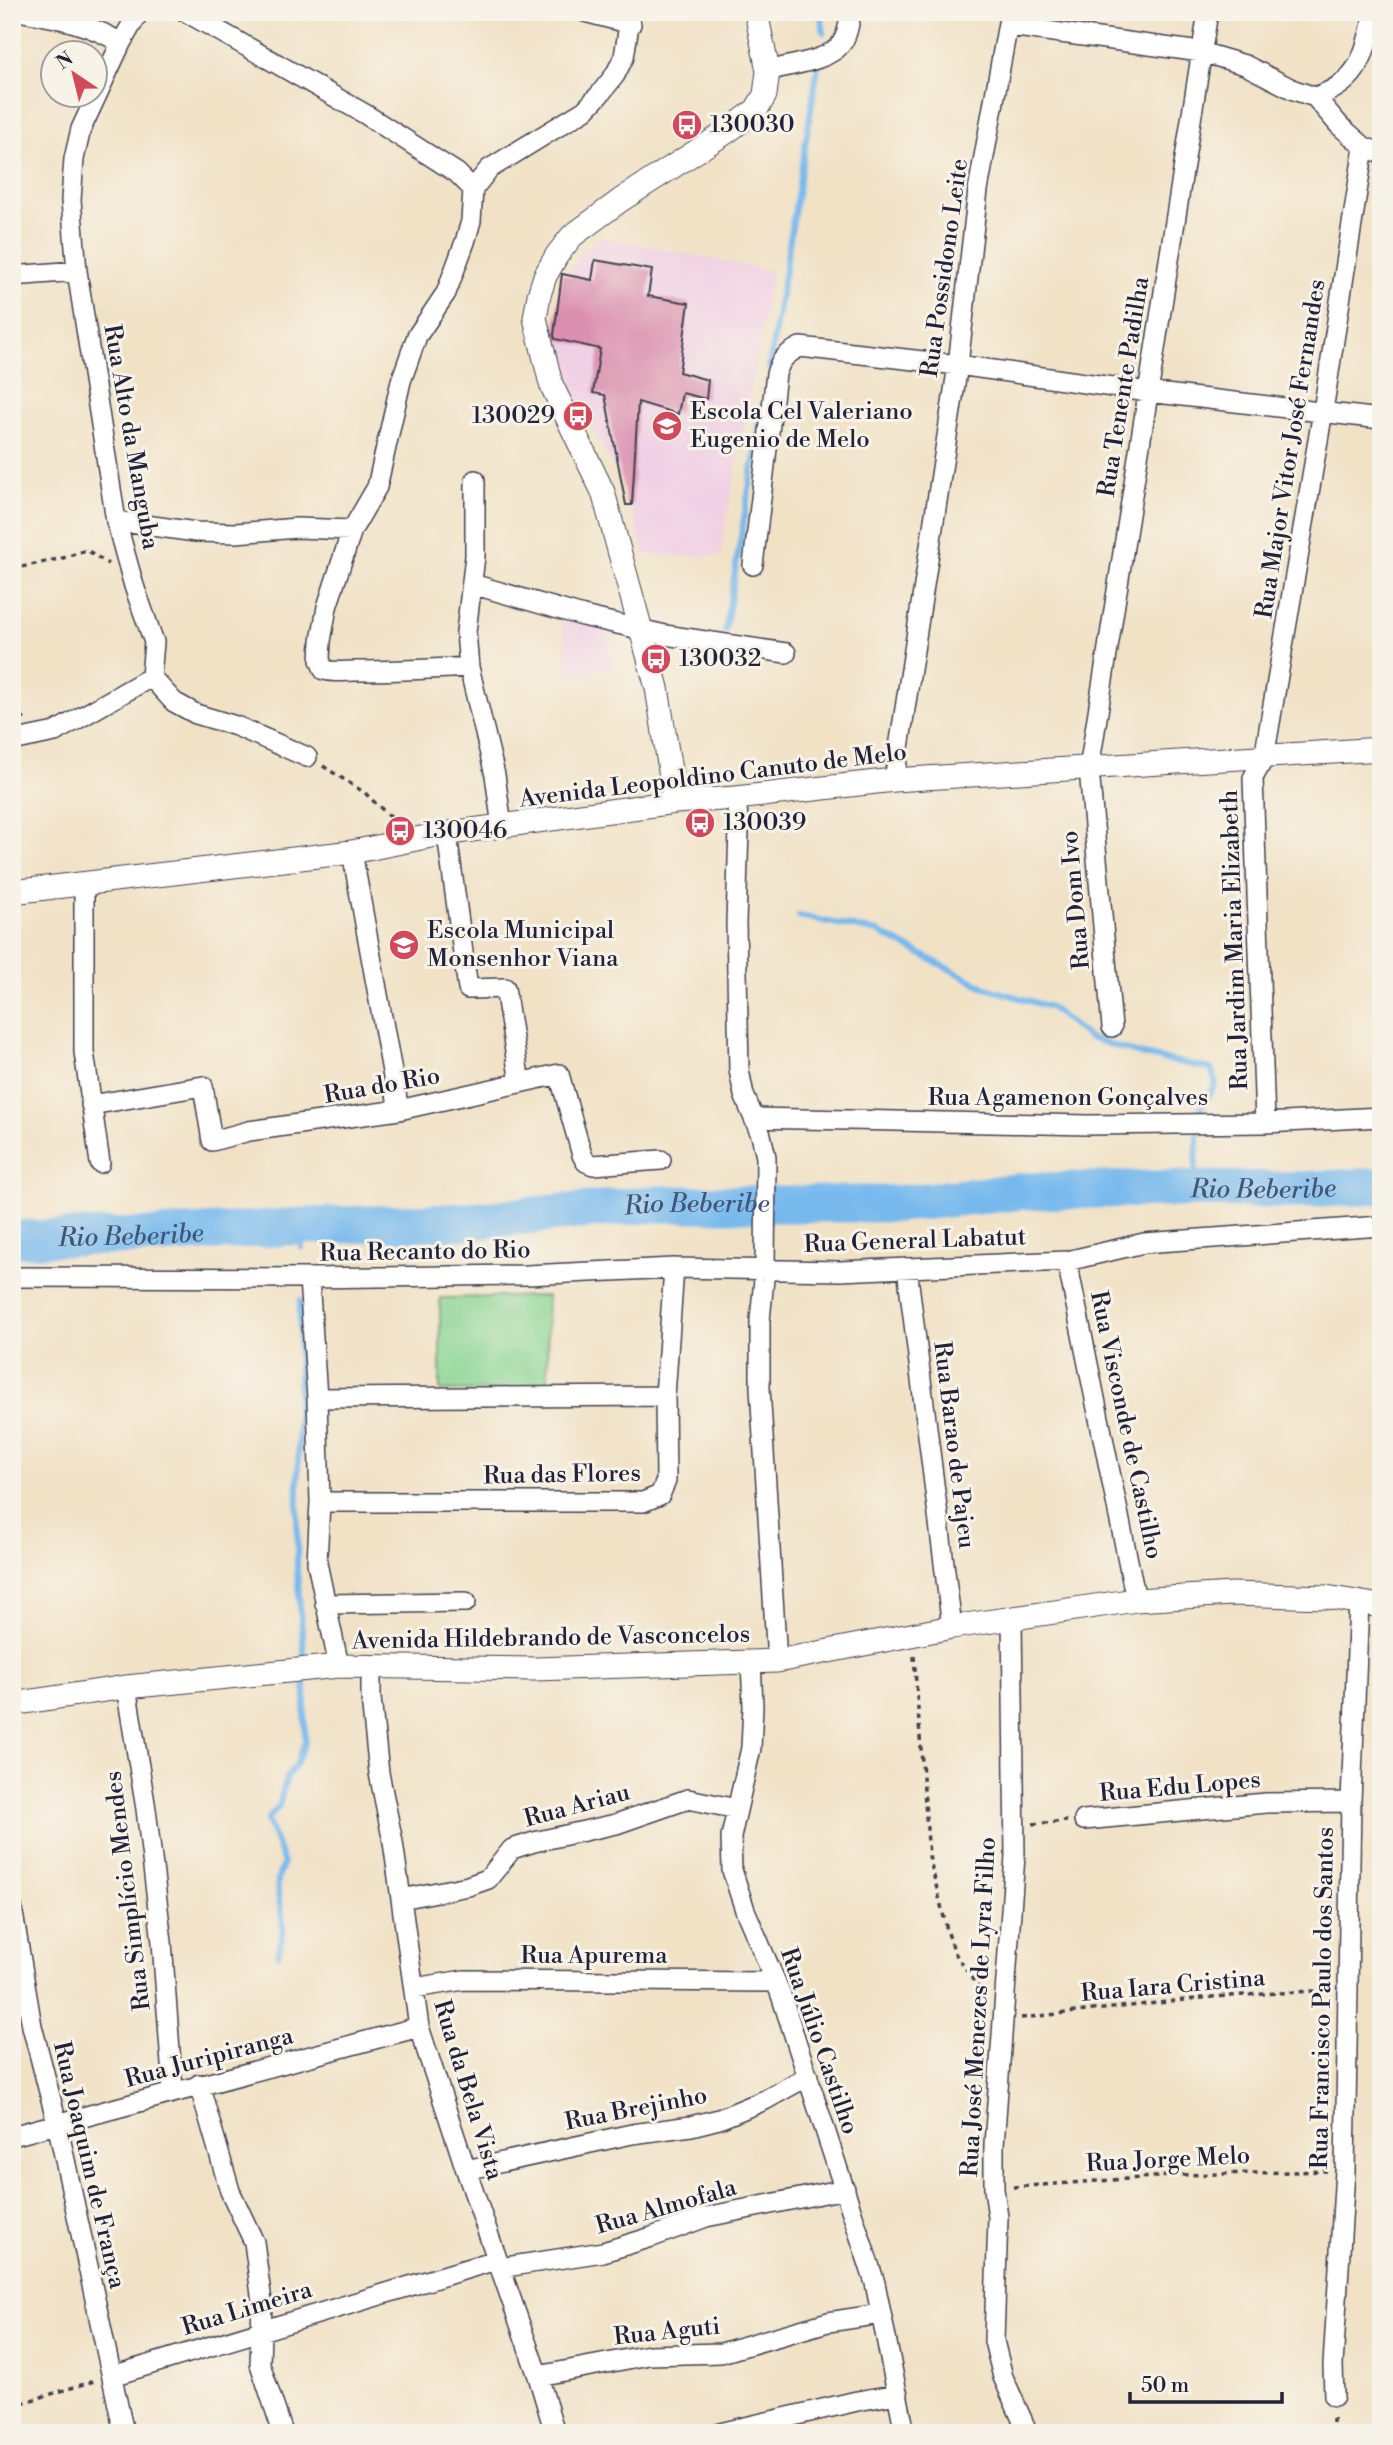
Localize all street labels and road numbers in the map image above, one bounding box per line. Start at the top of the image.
street label: Rua Possidono Leite [915,157,975,379]
street label: Rua Tenente Padilha [1092,274,1156,499]
street label: Rua Major Vitor José Fernandes [1249,277,1333,621]
street label: Rua Alto da Manguba [96,322,166,553]
street label: Avenida Leopoldino Canuto de Melo [517,737,908,815]
street label: Rua Jardim Maria Elizabeth [1215,789,1255,1091]
street label: Rua Dom Ivo [1055,829,1097,971]
street label: Rua do Rio [322,1061,442,1111]
street label: Rua Agamenon Gonçalves [928,1083,1208,1113]
street label: Rua General Labatut [803,1222,1027,1260]
street label: Rua Recanto do Rio [319,1235,531,1269]
street label: Rua Visconde de Castilho [1083,1288,1169,1562]
street label: Rua Barao de Pajeu [926,1340,982,1551]
street label: Rua das Flores [483,1459,641,1491]
street label: Avenida Hildebrando de Vasconcelos [351,1620,750,1656]
street label: Rua Edu Lopes [1098,1765,1262,1809]
street label: Rua Simplício Mendes [98,1769,158,2013]
street label: Rua Ariau [521,1777,634,1835]
street label: Rua Francisco Paulo dos Santos [1305,1827,1341,2169]
street label: Rua José Menezes de Lyra Filho [955,1836,1003,2178]
street label: Rua Apurema [521,1941,668,1971]
street label: Rua Júlio Castilho [773,1944,865,2138]
street label: Rua Iara Cristina [1080,1963,1267,2009]
street label: Rua da Bela Vista [426,1996,510,2184]
street label: Rua Juripiranga [121,2021,297,2095]
street label: Rua Joaquim de França [46,2038,132,2292]
street label: Rua Brejinho [562,2080,710,2138]
street label: Rua Jorge Melo [1085,2141,1251,2179]
street label: Rua Almofala [592,2172,741,2241]
street label: Rua Limeira [178,2275,317,2343]
street label: Rua Aguti [612,2311,722,2353]

